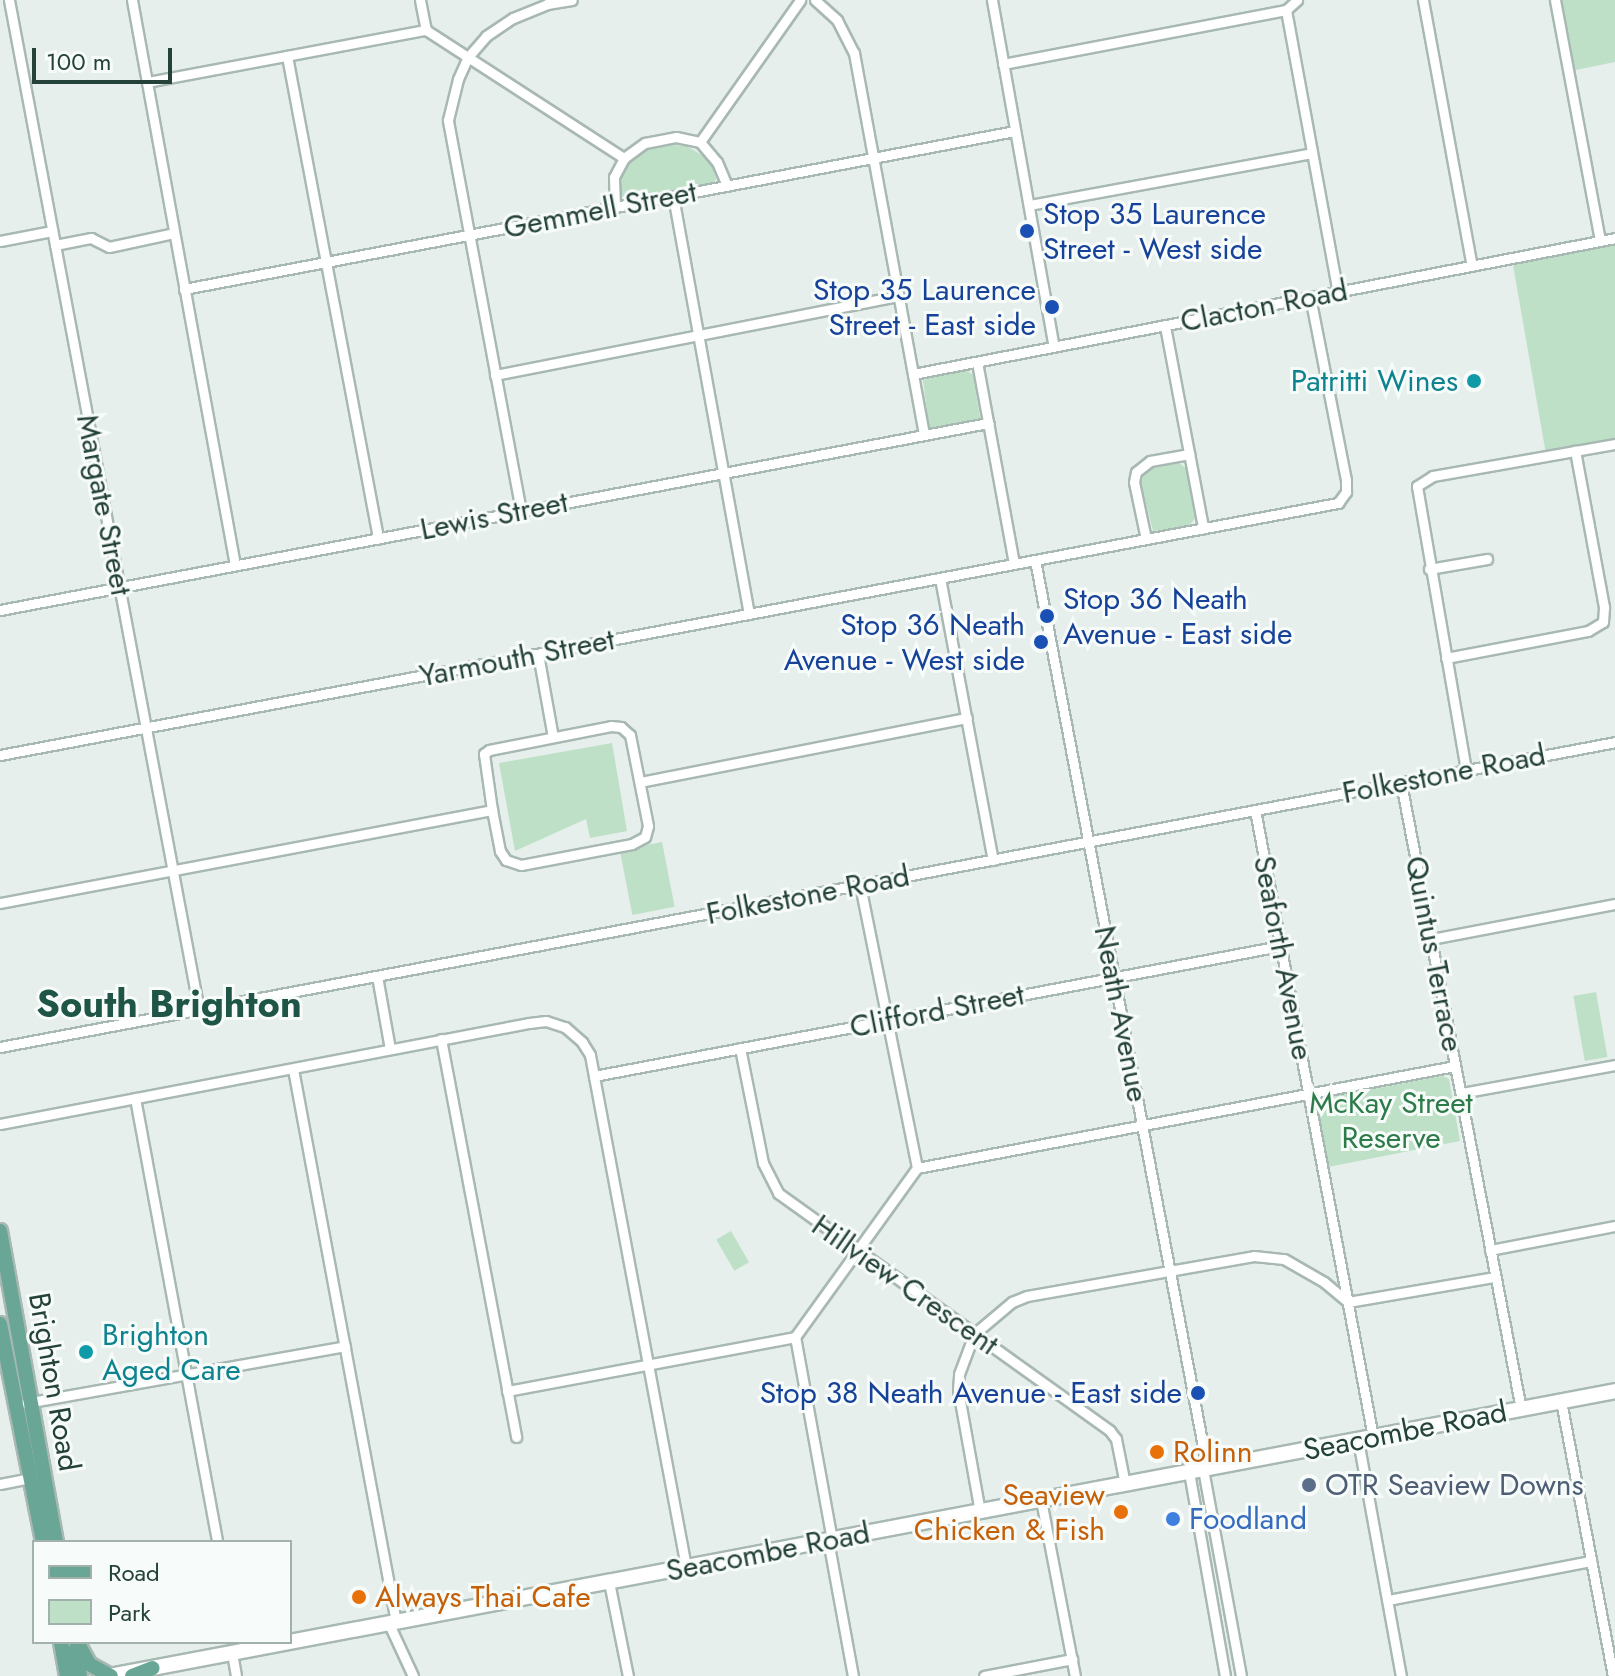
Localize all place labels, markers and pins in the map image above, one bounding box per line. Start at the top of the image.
place label: Stop 35 Laurence Street - West side [1043,196,1266,266]
marker: Stop 35 Laurence Street - West side [1018,222,1036,240]
place label: Stop 35 Laurence Street - East side [813,272,1036,342]
marker: Stop 35 Laurence Street - East side [1043,298,1061,316]
place label: Patritti Wines [1291,363,1458,399]
marker: Patritti Wines [1465,372,1483,390]
place label: Stop 36 Neath Avenue - East side [1063,581,1292,652]
place label: Stop 36 Neath Avenue - West side [784,607,1025,678]
marker: Stop 36 Neath Avenue - East side [1038,607,1056,625]
marker: Stop 36 Neath Avenue - West side [1032,633,1050,651]
place label: Brighton Aged Care [102,1317,241,1388]
marker: Brighton Aged Care [77,1343,95,1361]
place label: Stop 38 Neath Avenue - East side [760,1375,1182,1411]
marker: Stop 38 Neath Avenue - East side [1189,1384,1207,1402]
place label: Rolinn [1173,1434,1252,1470]
marker: Rolinn [1148,1443,1166,1461]
place label: OTR Seaview Downs [1325,1467,1584,1503]
marker: OTR Seaview Downs [1300,1476,1318,1494]
place label: Seaview Chicken & Fish [914,1477,1105,1548]
place label: Foodland [1189,1501,1307,1537]
marker: Seaview Chicken & Fish [1112,1503,1130,1521]
marker: Foodland [1164,1510,1182,1528]
place label: Always Thai Cafe [375,1579,591,1615]
marker: Always Thai Cafe [350,1588,368,1606]

